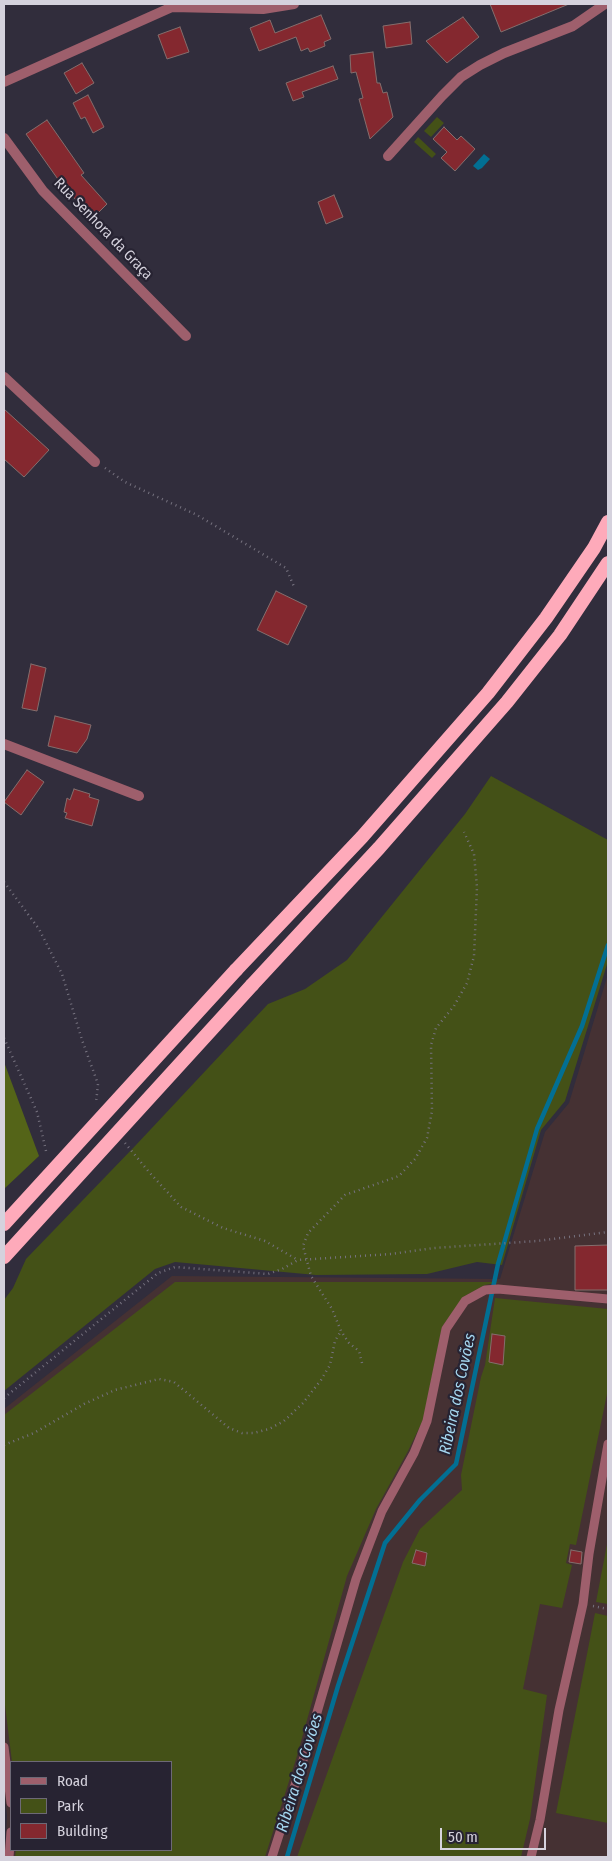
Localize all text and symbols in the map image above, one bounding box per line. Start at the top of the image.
street label: Rua Senhora da Graça [50,174,156,284]
water label: Ribeira dos Covões [436,1332,480,1456]
water label: Ribeira dos Covões [273,1711,327,1835]
legend [10,1761,172,1851]
text: Road [57,1772,88,1790]
text: Park [57,1797,84,1815]
scale bar [442,1818,548,1850]
text: Building [57,1822,108,1840]
text: 50 m [448,1828,478,1846]

